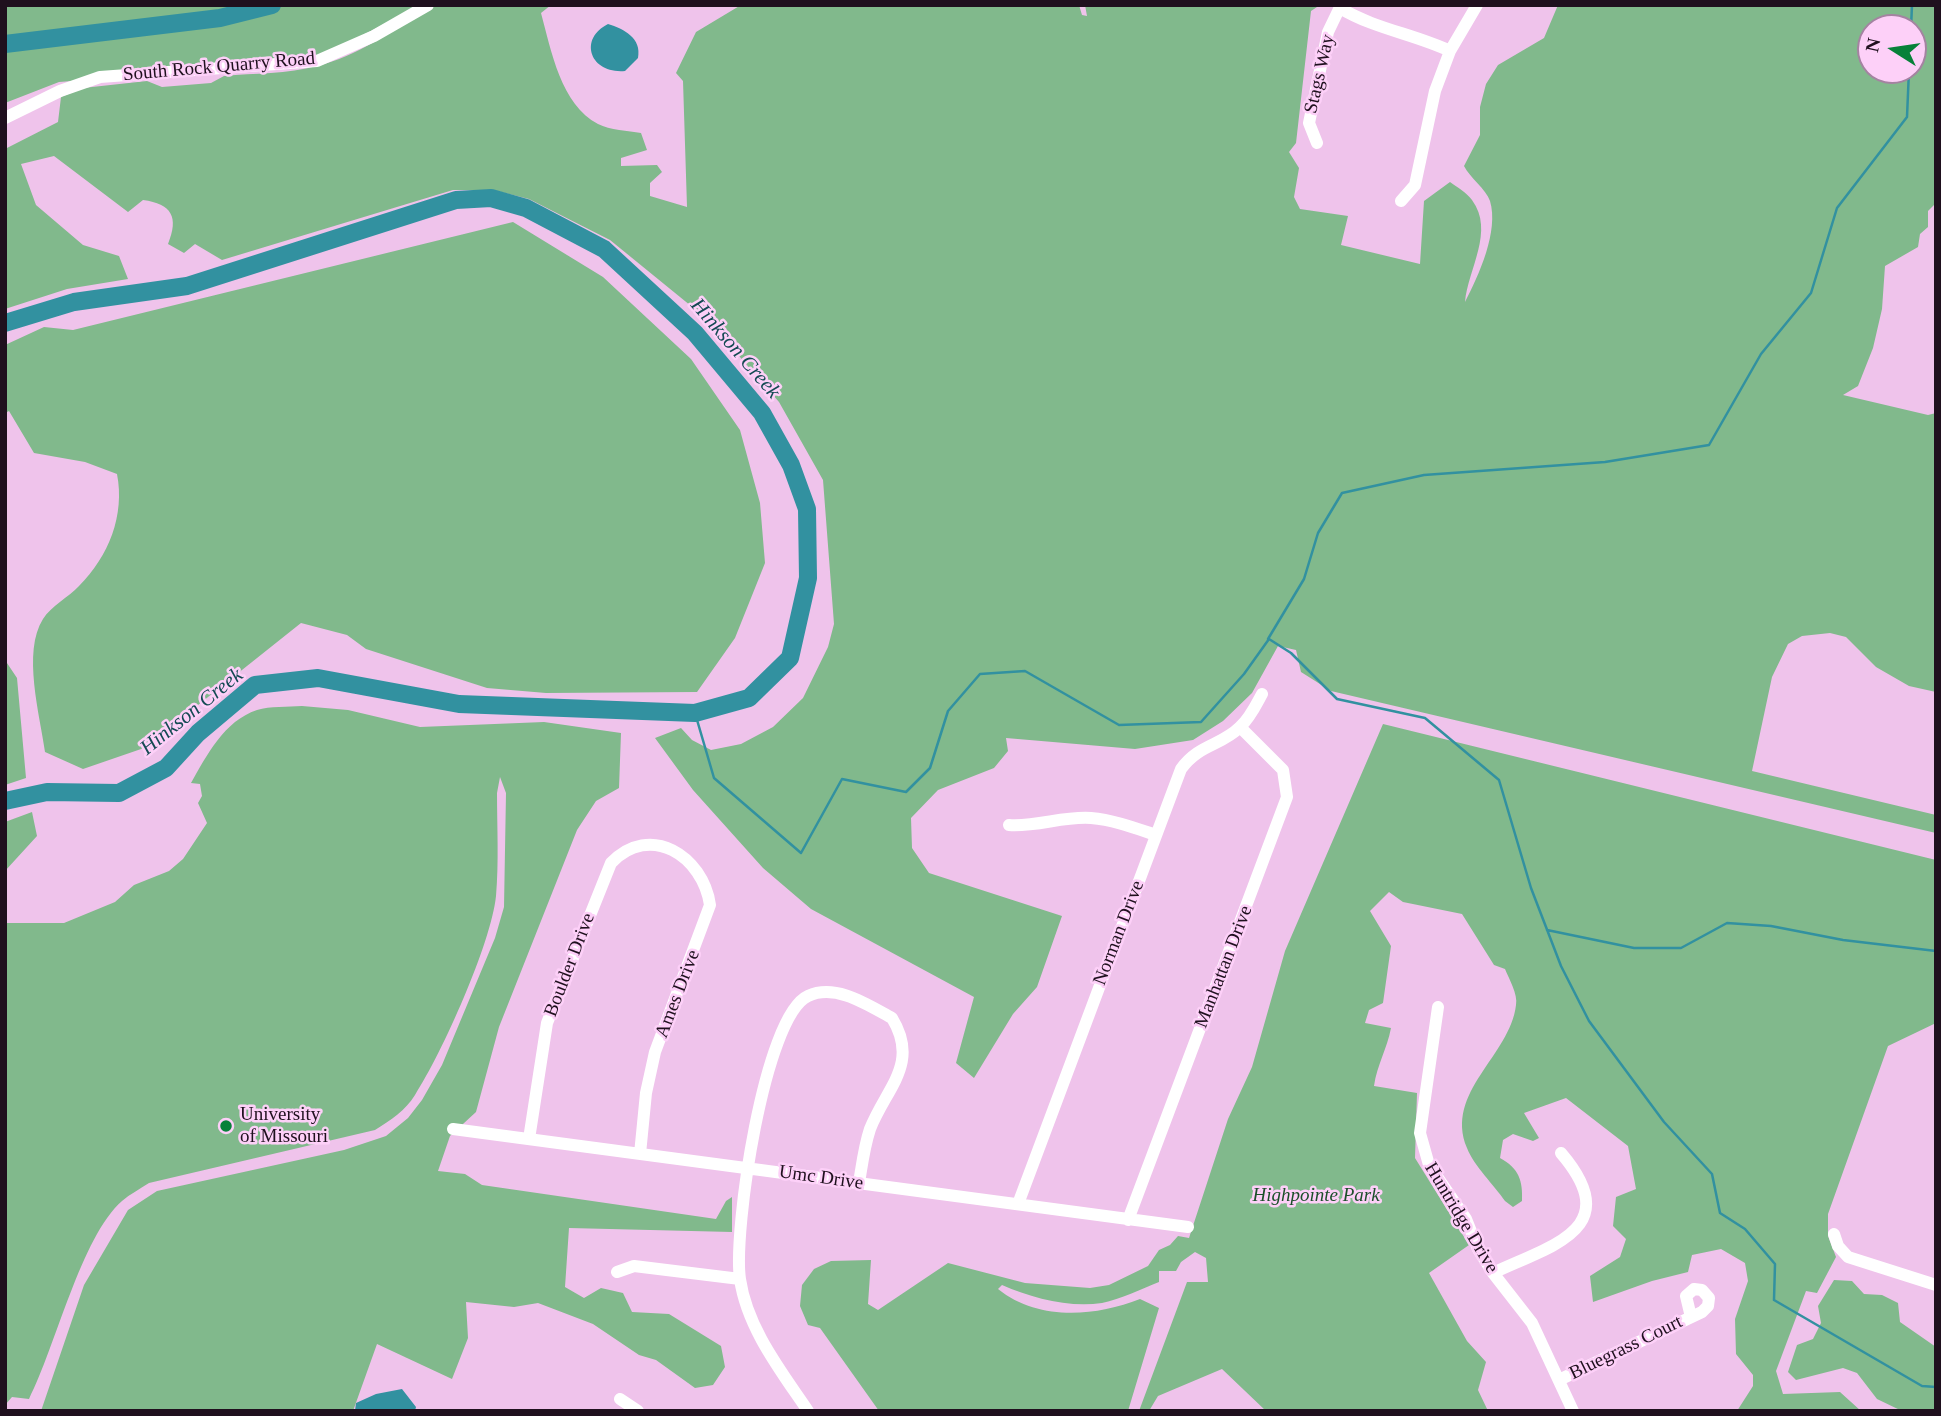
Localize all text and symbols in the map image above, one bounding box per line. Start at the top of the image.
north arrow [1857,14,1927,84]
street label: Stags Way [1300,32,1340,116]
text: N [1861,36,1885,54]
street label: South Rock Quarry Road [122,47,316,87]
water label: Hinkson Creek [685,294,785,404]
water label: Hinkson Creek [136,663,248,761]
street label: Norman Drive [1089,877,1149,989]
street label: Manhattan Drive [1190,903,1258,1031]
street label: Boulder Drive [540,910,600,1020]
street label: Ames Drive [651,947,705,1041]
place label: University of Missouri [240,1104,328,1148]
marker: University of Missouri [218,1118,234,1134]
street label: Huntridge Drive [1419,1159,1503,1277]
street label: Umc Drive [777,1161,865,1195]
park label: Highpointe Park [1252,1185,1380,1207]
street label: Bluegrass Court [1566,1311,1686,1385]

